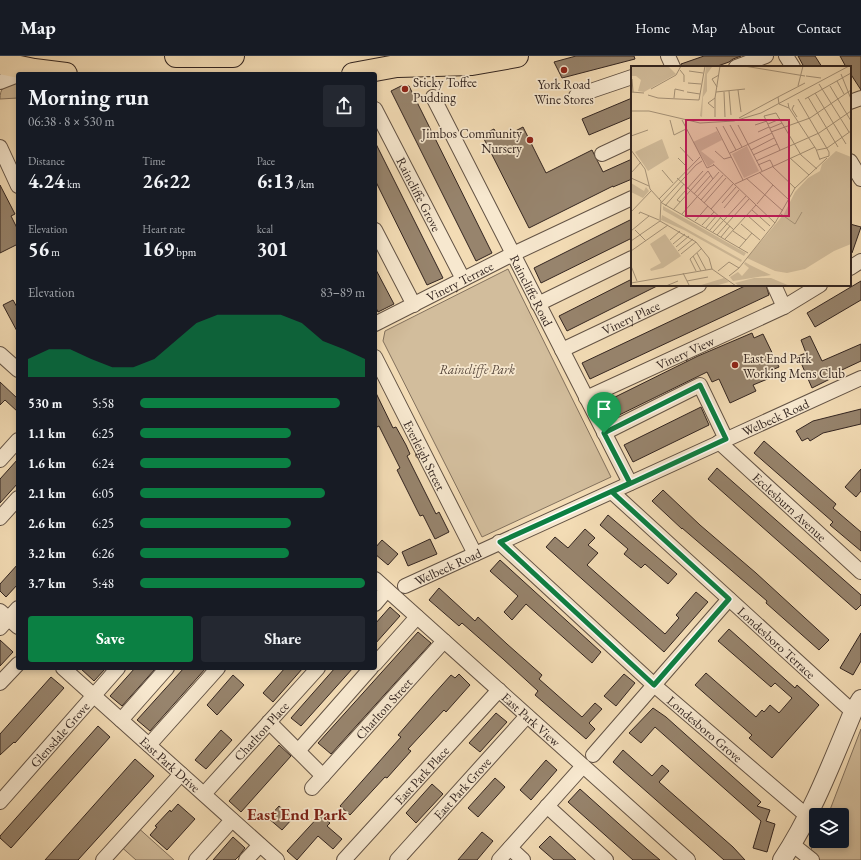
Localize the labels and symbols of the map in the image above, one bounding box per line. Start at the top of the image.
marker: York Road Wine Stores [559,65,569,75]
inset map [631,66,851,286]
place label: Sticky Toffee Pudding [413,74,477,106]
place label: York Road Wine Stores [534,76,594,108]
marker: Sticky Toffee Pudding [400,84,410,94]
place label: Jimbos Community Nursery [421,125,522,157]
marker: Jimbos Community Nursery [525,135,535,145]
street label: Raincliffe Grove [393,154,445,234]
street label: Raincliffe Road [506,252,557,329]
street label: Vinery Terrace [423,257,496,305]
street label: Vinery Place [599,296,662,338]
street label: Vinery View [653,332,717,373]
place label: East End Park Working Mens Club [743,350,845,382]
marker: East End Park Working Mens Club [730,360,740,370]
park label: Raincliffe Park [439,361,515,378]
pin [587,392,621,433]
street label: Welbeck Road [739,394,812,440]
street label: Everleigh Street [400,417,450,493]
street label: Ecclesburn Avenue [749,469,830,545]
street label: Welbeck Road [412,544,484,589]
street label: Londesboro Terrace [734,602,819,682]
street label: Charlton Street [351,674,416,743]
street label: East Park View [498,688,564,750]
street label: Londesboro Grove [664,692,746,766]
street label: Glensdale Grove [26,698,93,771]
street label: Charlton Place [230,698,292,764]
street label: East Park Drive [136,733,204,796]
street label: East Park Place [390,742,453,808]
street label: East Park Grove [429,753,495,823]
district label: East End Park [247,803,348,825]

